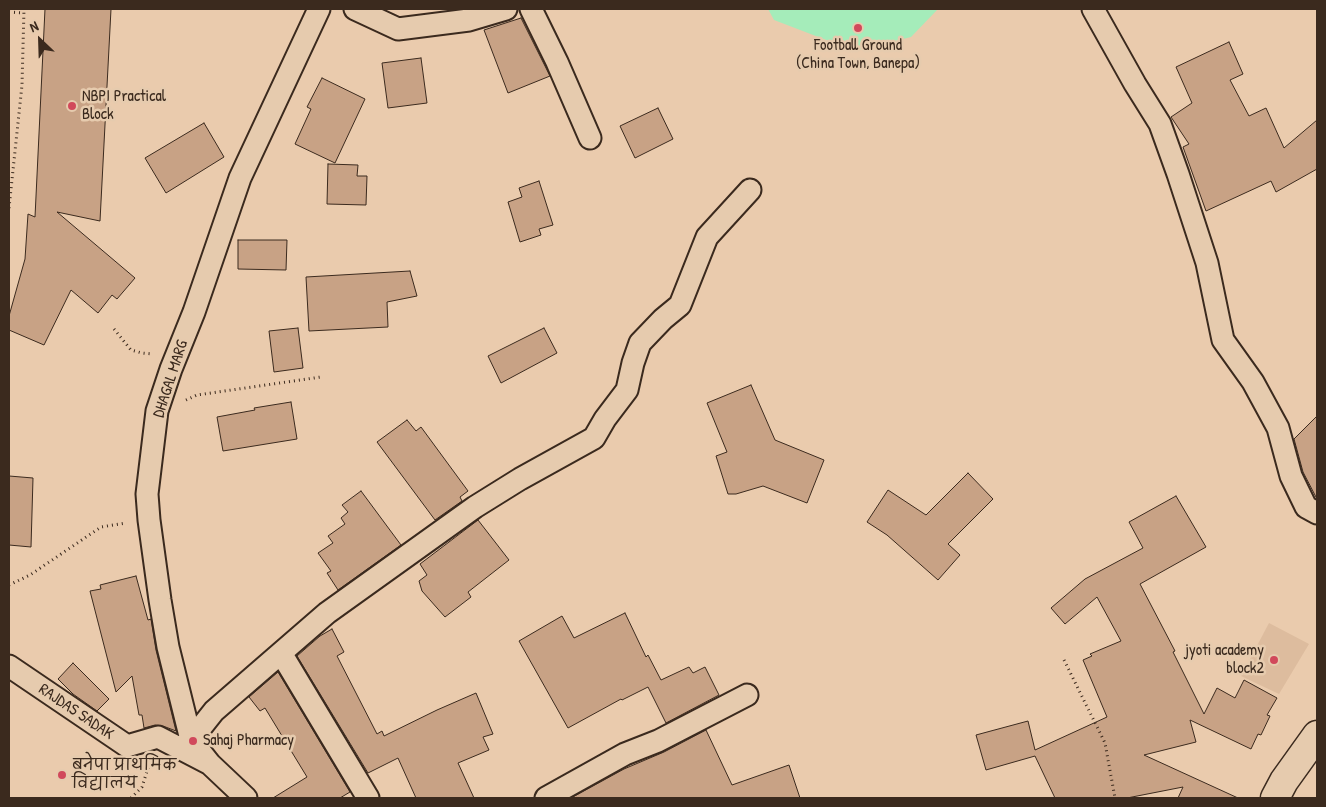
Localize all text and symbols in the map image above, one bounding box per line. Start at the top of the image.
north arrow [15,15,65,65]
text: N [26,16,41,36]
marker: Football Ground (China Town, Banepa) [852,22,864,34]
place label: Football Ground (China Town, Banepa) [796,36,920,74]
place label: NBPI Practical Block [82,87,166,125]
marker: NBPI Practical Block [66,100,78,112]
street label: DHAGAL MARG [149,338,193,420]
place label: jyoti academy block2 [1185,641,1264,679]
marker: jyoti academy block2 [1268,654,1280,666]
street label: RAJDAS SADAK [35,680,117,744]
place label: Sahaj Pharmacy [203,731,294,751]
marker: Sahaj Pharmacy [187,735,199,747]
place label: बनेपा प्राथमिक विद्यालय [72,756,176,794]
marker: बनेपा प्राथमिक विद्यालय [56,769,68,781]

